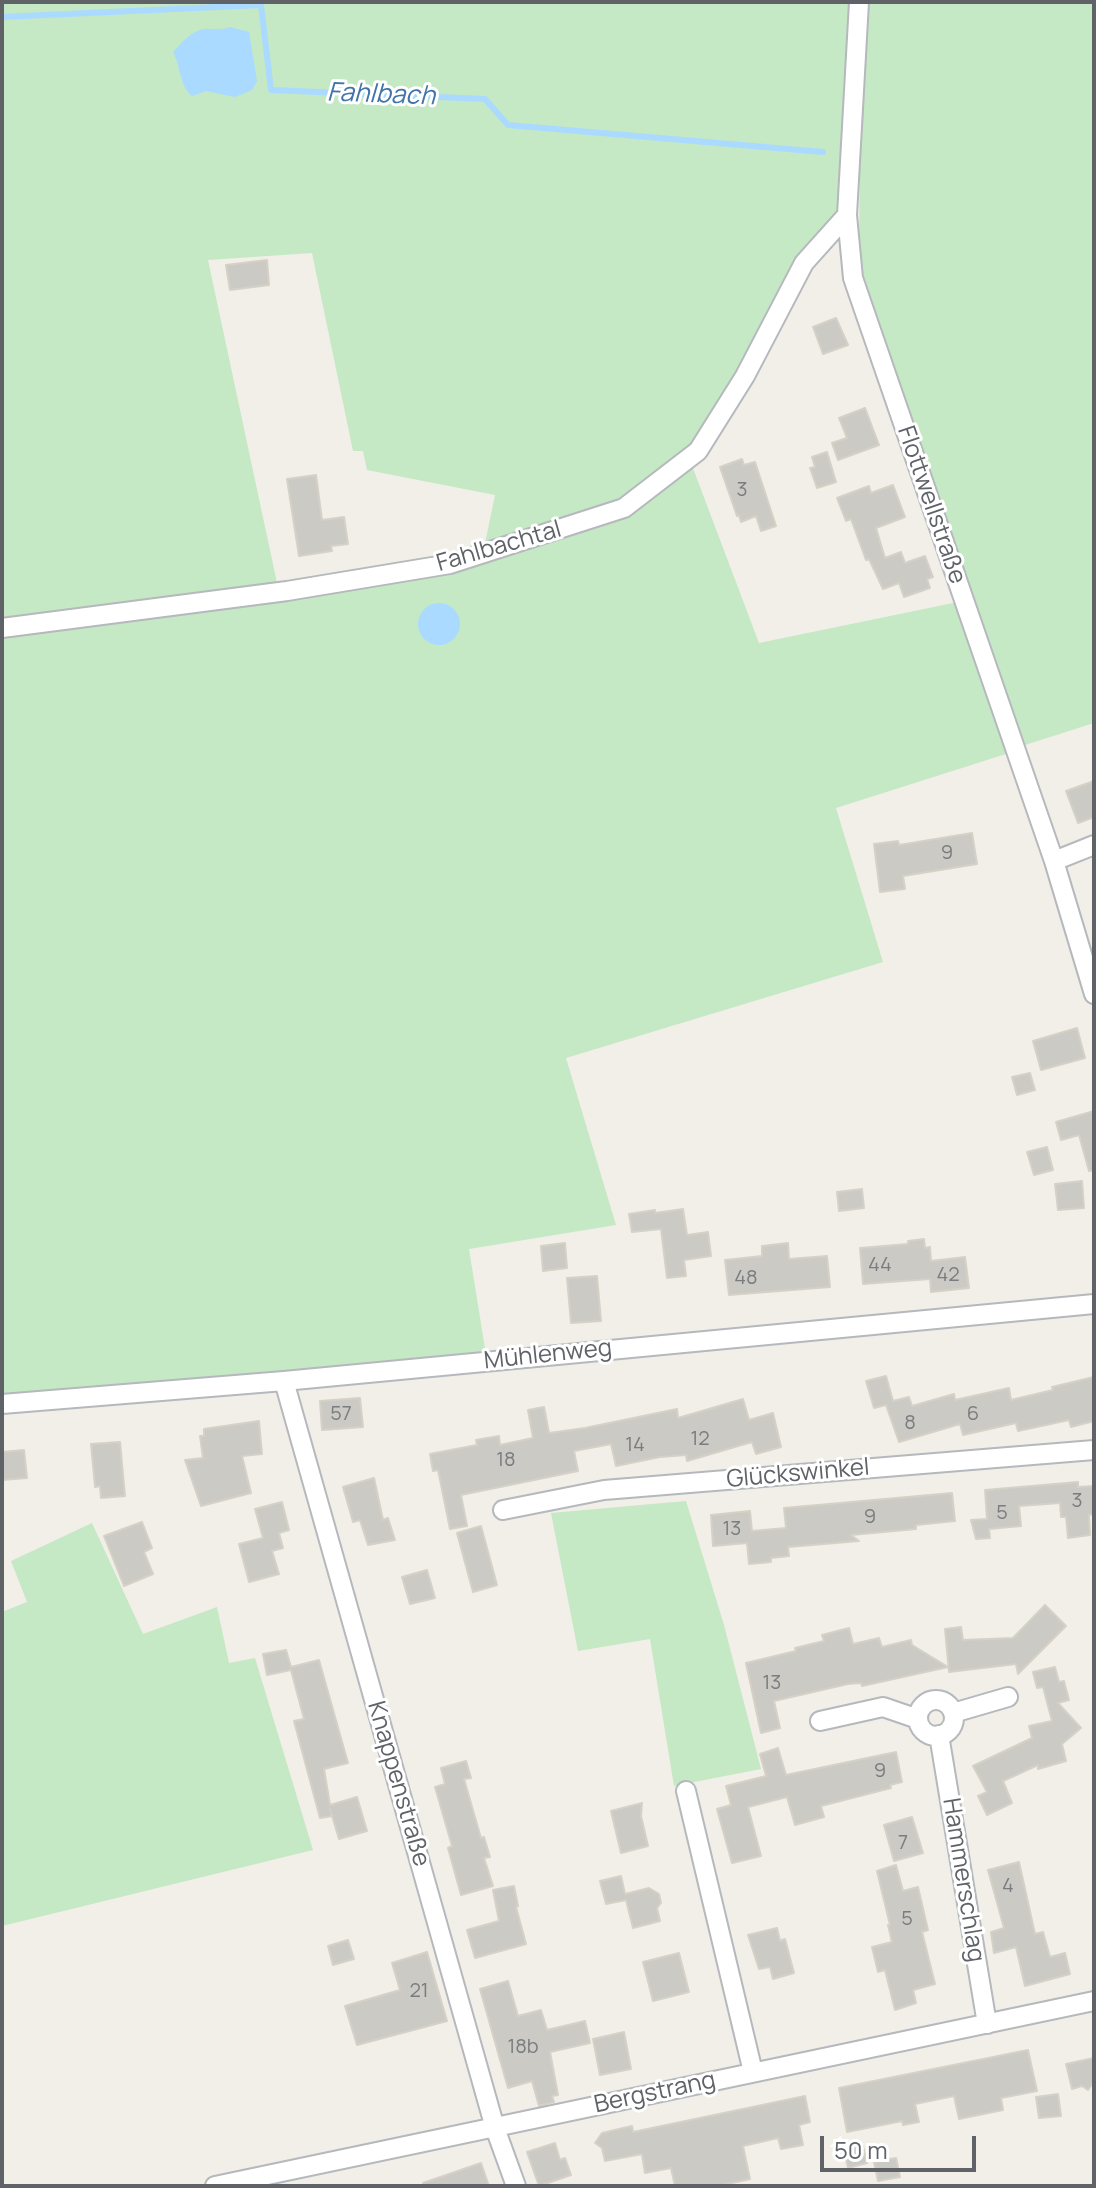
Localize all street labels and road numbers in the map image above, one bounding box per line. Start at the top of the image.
street label: Flottwellstraße [891,422,971,588]
street label: Fahlbachtal [433,515,565,579]
street label: Mühlenweg [483,1334,613,1376]
street label: Glückswinkel [725,1453,871,1495]
street label: Knappenstraße [361,1698,435,1870]
street label: Hammerschlag [936,1796,990,1964]
street label: Bergstrang [592,2066,718,2120]

